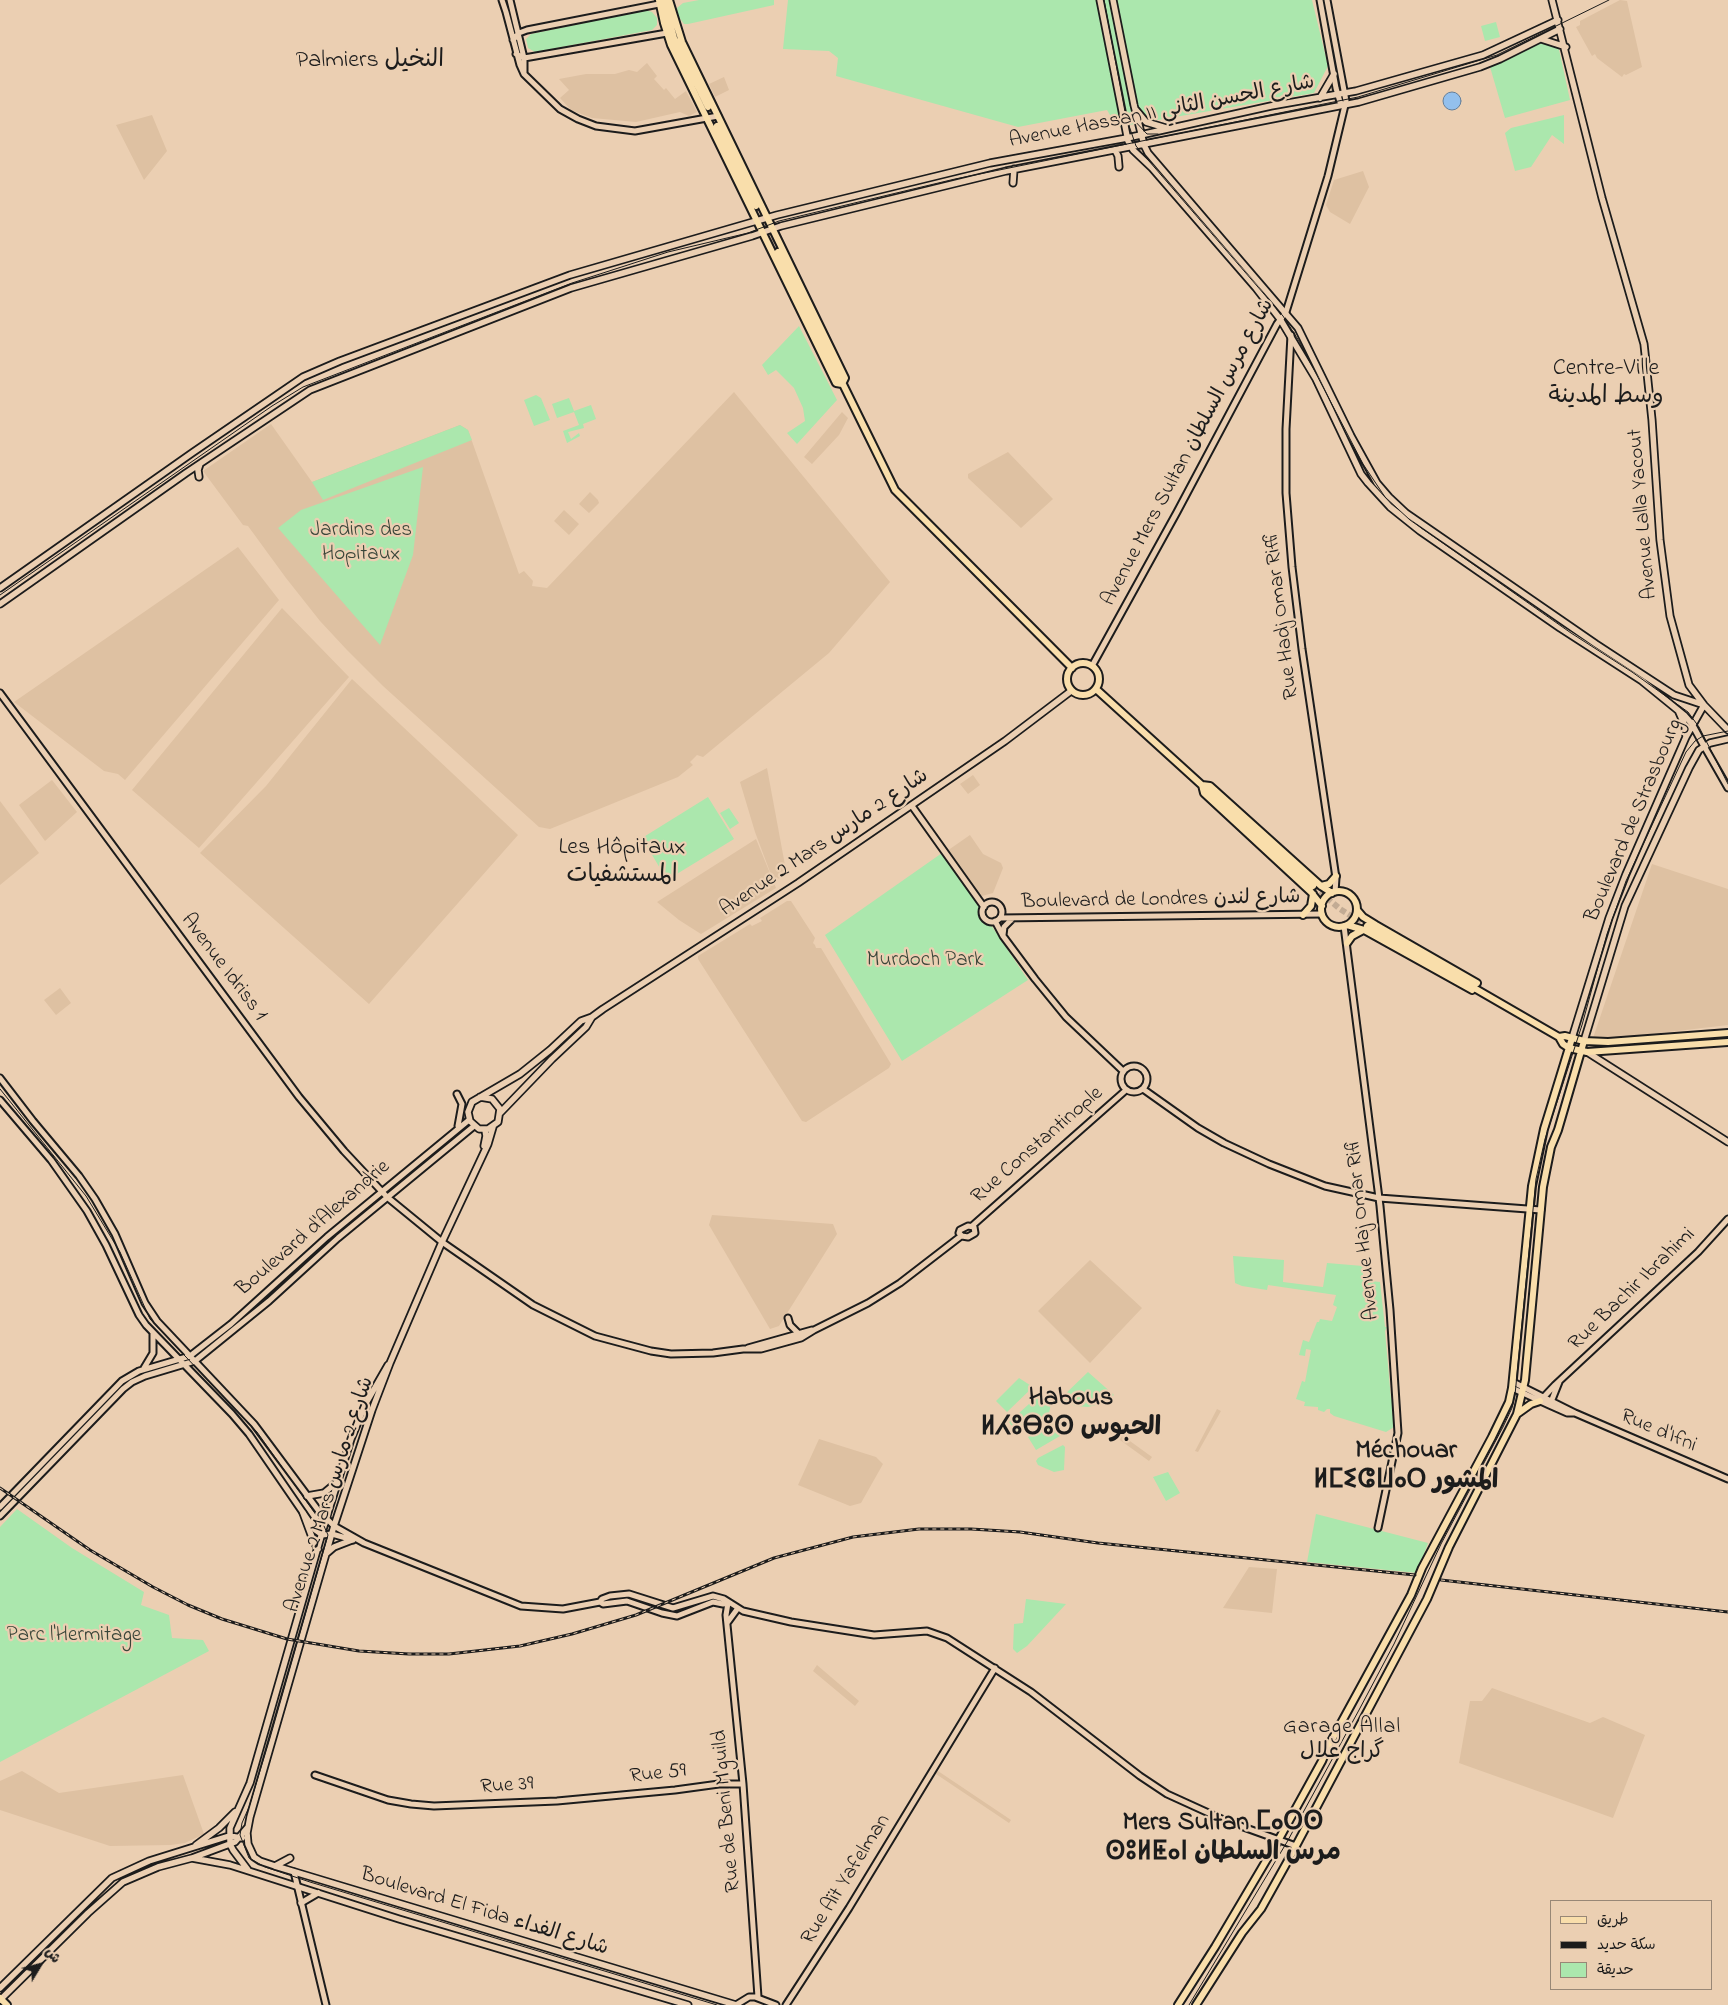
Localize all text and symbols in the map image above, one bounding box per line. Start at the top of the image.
district label: Palmiers النخيل [296,48,444,76]
street label: Avenue Hassan II شارع الحسن الثاني [1007,71,1317,155]
street label: Avenue Mers Sultan شارع مرس السلطان [1097,295,1281,611]
district label: Centre-Ville وسط المدينة [1545,356,1667,412]
street label: Avenue Lalla Yacout [1624,428,1664,600]
park label: Jardins des Hopitaux [310,519,412,569]
street label: Rue Hadj Omar Riffi [1260,531,1306,701]
street label: Boulevard de Strasbourg [1581,716,1689,926]
street label: Avenue 2 Mars شارع 2 مارس [716,765,934,923]
district label: Les Hôpitaux المستشفيات [551,835,693,891]
street label: Boulevard de Londres شارع لندن [1021,886,1301,916]
street label: Avenue Idriss 1 [174,909,272,1027]
park label: Murdoch Park [867,949,983,975]
street label: Rue Constantinople [967,1082,1109,1210]
street label: Avenue Haj Omar Rifi [1342,1137,1386,1321]
street label: Boulevard d'Alexandrie [232,1155,396,1303]
street label: Rue Bachir Ibrahimi [1564,1223,1702,1357]
street label: Avenue 2 Mars شارع 2 مارس [281,1374,381,1616]
district label: Habous ⵍⵃⵓⴱⵓⵙ الحبوس [981,1384,1161,1446]
street label: Rue d'Ifni [1616,1405,1700,1459]
district label: Méchouar ⵍⵎⵉⵛⵡⴰⵔ المشور [1314,1437,1498,1499]
park label: Parc l'Hermitage [7,1624,141,1650]
district label: Garage Allal گراج علال [1281,1715,1403,1766]
street label: Rue de Beni M'guild [708,1729,748,1893]
street label: Rue 59 [629,1760,687,1790]
street label: Rue 39 [480,1773,534,1801]
district label: Mers Sultan ⵎⴰⵔⵙ ⵙⵓⵍⵟⴰⵏ مرس السلطان [1105,1809,1341,1870]
street label: Rue Aït Yafelman [797,1810,897,1950]
street label: Boulevard El Fida شارع الفداء [357,1863,611,1963]
legend [1550,1900,1713,1990]
text: طريق [1597,1909,1629,1931]
text: سكة حديد [1597,1934,1656,1956]
north arrow [15,1940,65,1990]
text: ش [39,1943,65,1968]
text: حديقة [1597,1959,1634,1981]

